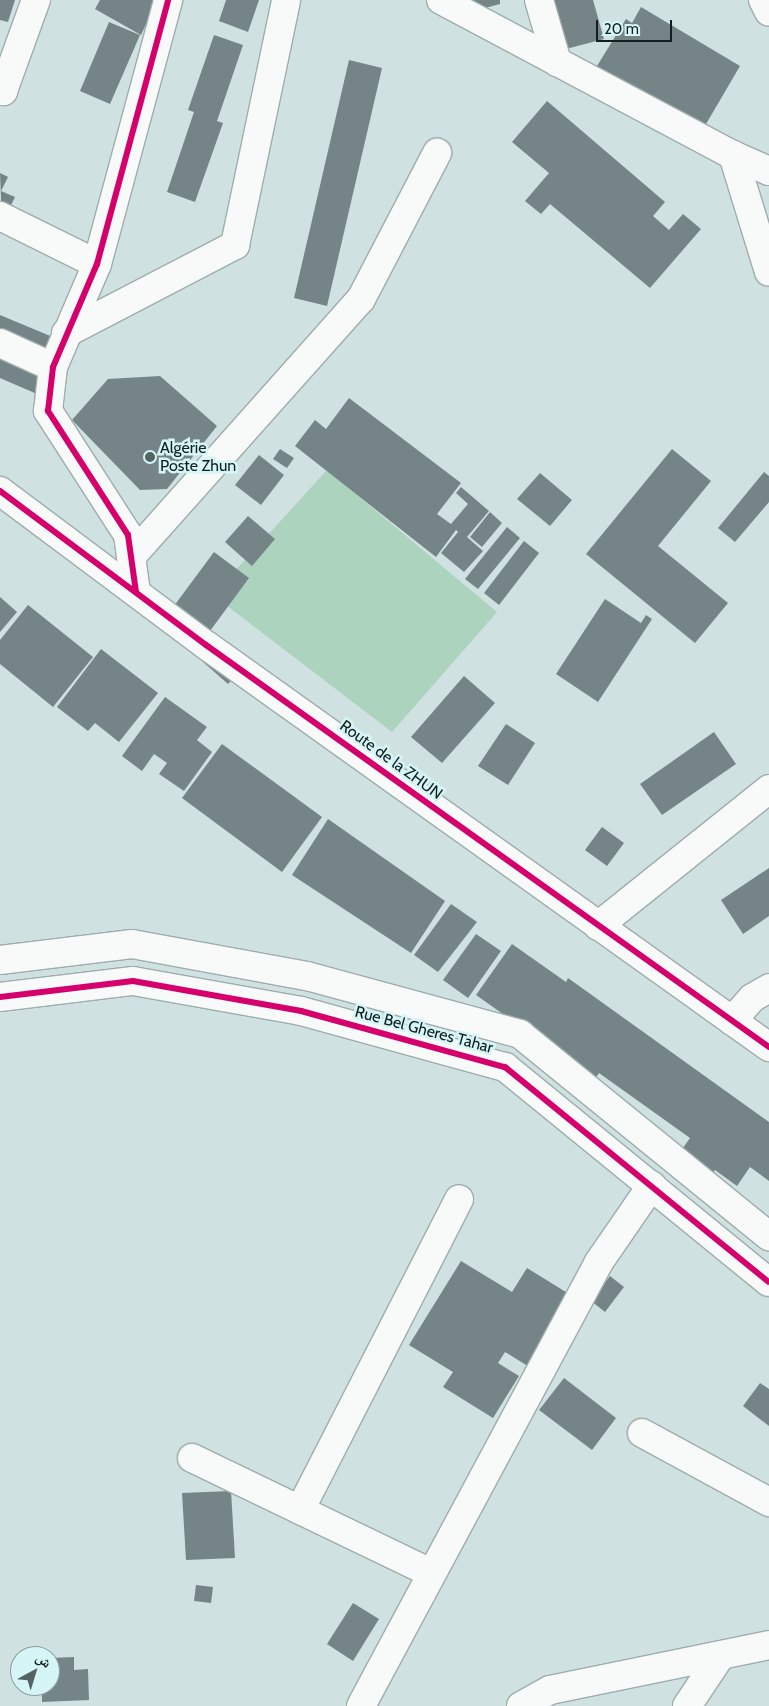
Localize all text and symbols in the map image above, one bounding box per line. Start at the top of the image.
scale bar [599,10,675,42]
text: 20 m [604,20,639,38]
place label: Algérie Poste Zhun [160,438,236,476]
marker: Algérie Poste Zhun [144,451,156,463]
street label: Route de la ZHUN [336,716,446,804]
street label: Rue Bel Gheres Tahar [353,1002,495,1058]
north arrow [10,1646,60,1696]
text: ش [32,1648,55,1672]

